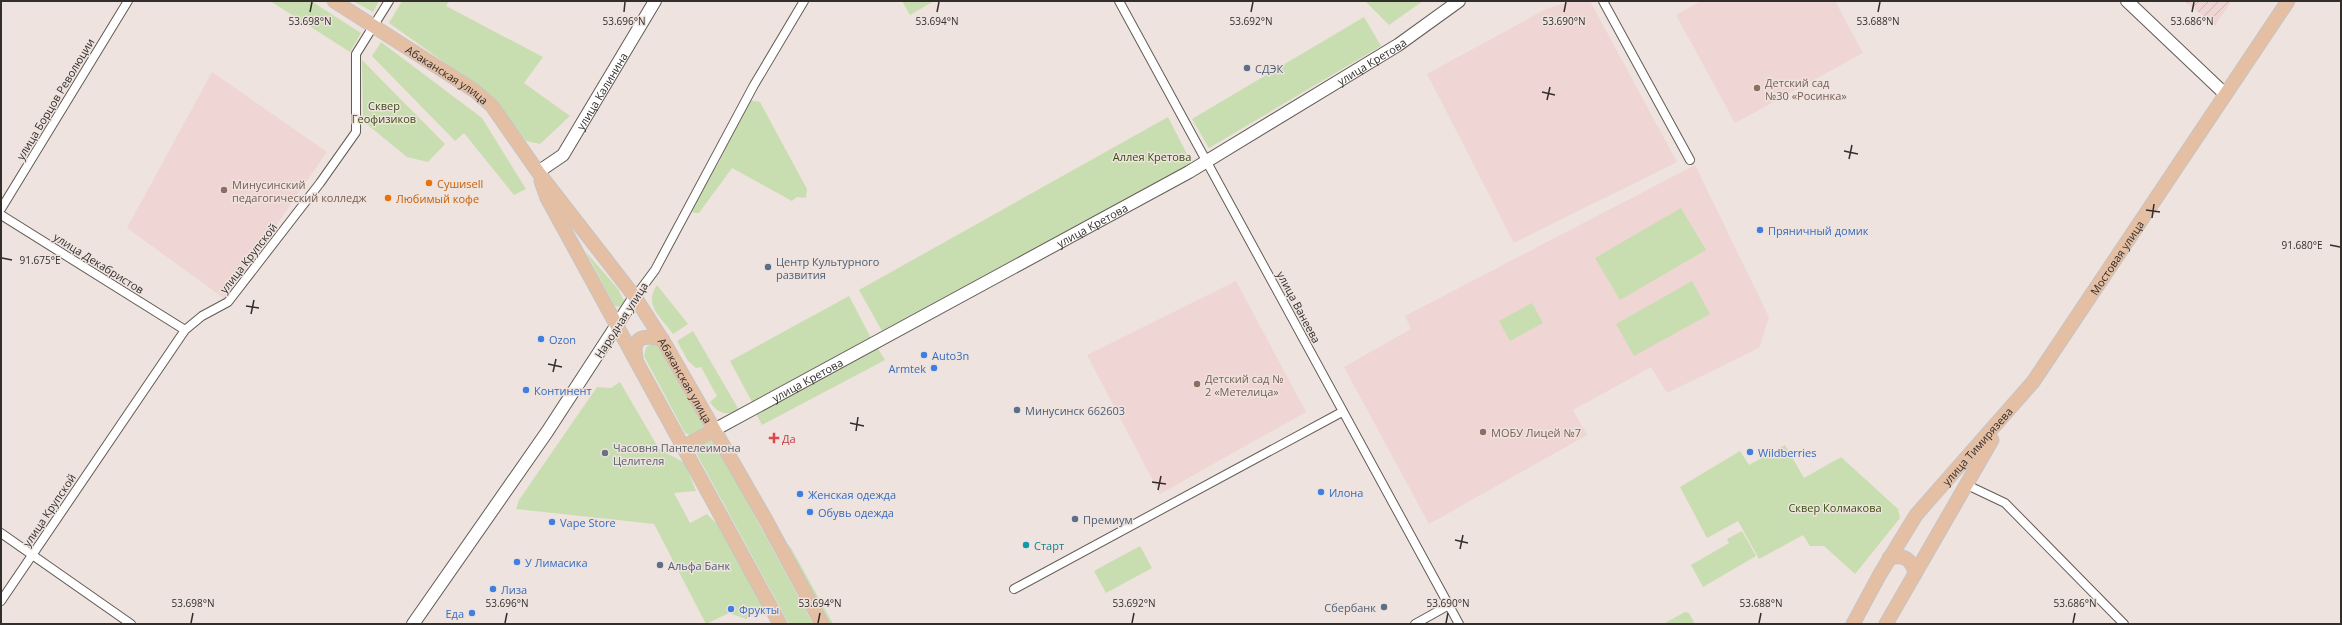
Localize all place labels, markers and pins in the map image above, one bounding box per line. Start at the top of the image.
place label: СДЭК [1255,61,1283,76]
marker: СДЭК [1242,63,1252,73]
place label: Детский сад №30 «Росинка» [1765,75,1847,103]
marker: Детский сад №30 «Росинка» [1752,83,1762,93]
place label: Сушиsell [437,176,483,191]
place label: Минусинский педагогический колледж [232,177,368,205]
marker: Сушиsell [424,178,434,188]
marker: Минусинский педагогический колледж [219,185,229,195]
place label: Любимый кофе [396,191,479,206]
marker: Любимый кофе [383,193,393,203]
place label: Пряничный домик [1768,223,1869,238]
marker: Пряничный домик [1755,225,1765,235]
place label: Центр Культурного развития [776,254,880,282]
marker: Центр Культурного развития [763,262,773,272]
place label: Ozon [549,332,576,347]
marker: Ozon [536,334,546,344]
place label: Auto3n [932,348,969,363]
marker: Auto3n [919,350,929,360]
place label: Armtek [888,361,926,376]
marker: Armtek [929,363,939,373]
place label: Детский сад № 2 «Метелица» [1205,371,1283,399]
marker: Детский сад № 2 «Метелица» [1192,379,1202,389]
place label: Континент [534,383,592,398]
marker: Континент [521,385,531,395]
place label: Минусинск 662603 [1025,403,1125,418]
marker: Минусинск 662603 [1012,405,1022,415]
place label: МОБУ Лицей №7 [1491,425,1581,440]
marker: МОБУ Лицей №7 [1478,427,1488,437]
place label: Да [782,431,796,446]
marker: Да [769,433,779,443]
place label: Часовня Пантелеимона Целителя [613,440,741,468]
place label: Wildberries [1758,445,1817,460]
marker: Wildberries [1745,447,1755,457]
marker: Часовня Пантелеимона Целителя [600,448,610,458]
place label: Илона [1329,485,1363,500]
place label: Женская одежда [808,487,896,502]
marker: Илона [1316,487,1326,497]
marker: Женская одежда [795,489,805,499]
place label: Обувь одежда [818,505,894,520]
marker: Обувь одежда [805,507,815,517]
place label: Премиум [1083,512,1133,527]
marker: Премиум [1070,514,1080,524]
place label: Vape Store [560,515,616,530]
marker: Vape Store [547,517,557,527]
place label: Старт [1034,538,1064,553]
marker: Старт [1021,540,1031,550]
place label: У Лимасика [525,555,588,570]
marker: У Лимасика [512,557,522,567]
place label: Альфа Банк [668,558,730,573]
marker: Альфа Банк [655,560,665,570]
place label: Лиза [501,582,527,597]
marker: Лиза [488,584,498,594]
place label: Сбербанк [1324,600,1376,615]
place label: Фрукты [739,602,779,617]
marker: Сбербанк [1379,602,1389,612]
marker: Фрукты [726,604,736,614]
place label: Еда [445,606,464,621]
marker: Еда [467,608,477,618]

